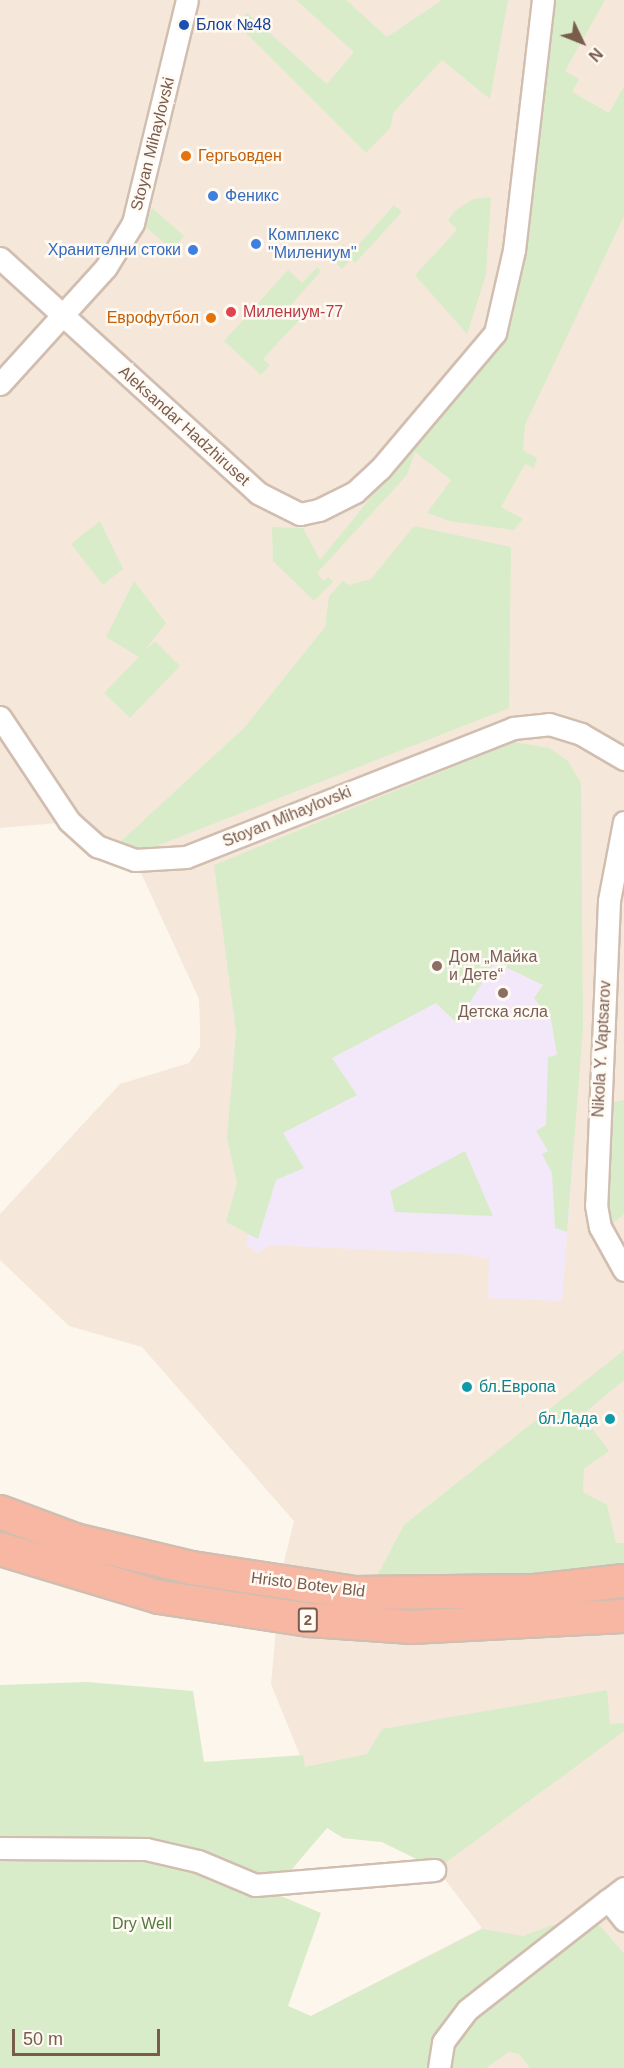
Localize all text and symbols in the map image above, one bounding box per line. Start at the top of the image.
north arrow [552,12,612,72]
place label: Блок №48 [196,15,271,35]
marker: Блок №48 [177,18,191,32]
text: N [585,45,606,65]
street label: Stoyan Mihaylovski [127,75,179,213]
place label: Гергьовден [198,146,282,166]
marker: Гергьовден [179,149,193,163]
place label: Феникс [225,186,279,206]
marker: Феникс [206,189,220,203]
place label: Комплекс "Милениум'' [268,225,357,263]
marker: Комплекс "Милениум'' [249,237,263,251]
place label: Хранителни стоки [48,240,181,260]
marker: Хранителни стоки [186,243,200,257]
place label: Милениум-77 [243,302,343,322]
marker: Милениум-77 [224,305,238,319]
place label: Еврофутбол [107,308,199,328]
marker: Еврофутбол [204,311,218,325]
street label: Aleksandar Hadzhiruset [114,362,254,490]
street label: Stoyan Mihaylovski [220,782,354,852]
place label: Дом „Майка и Дете“ [449,947,537,985]
marker: Дом „Майка и Дете“ [430,959,444,973]
street label: Nikola Y. Vaptsarov [589,980,615,1118]
marker: Детска ясла [496,986,510,1000]
place label: Детска ясла [458,1002,548,1022]
place label: бл.Европа [479,1377,556,1397]
marker: бл.Европа [460,1380,474,1394]
place label: бл.Лада [538,1409,598,1429]
marker: бл.Лада [603,1412,617,1426]
street label: Hristo Botev Bld [250,1568,366,1602]
road number: 2 [298,1608,318,1632]
park label: Dry Well [112,1914,172,1934]
scale bar [15,2017,164,2055]
text: 50 m [23,2029,63,2049]

